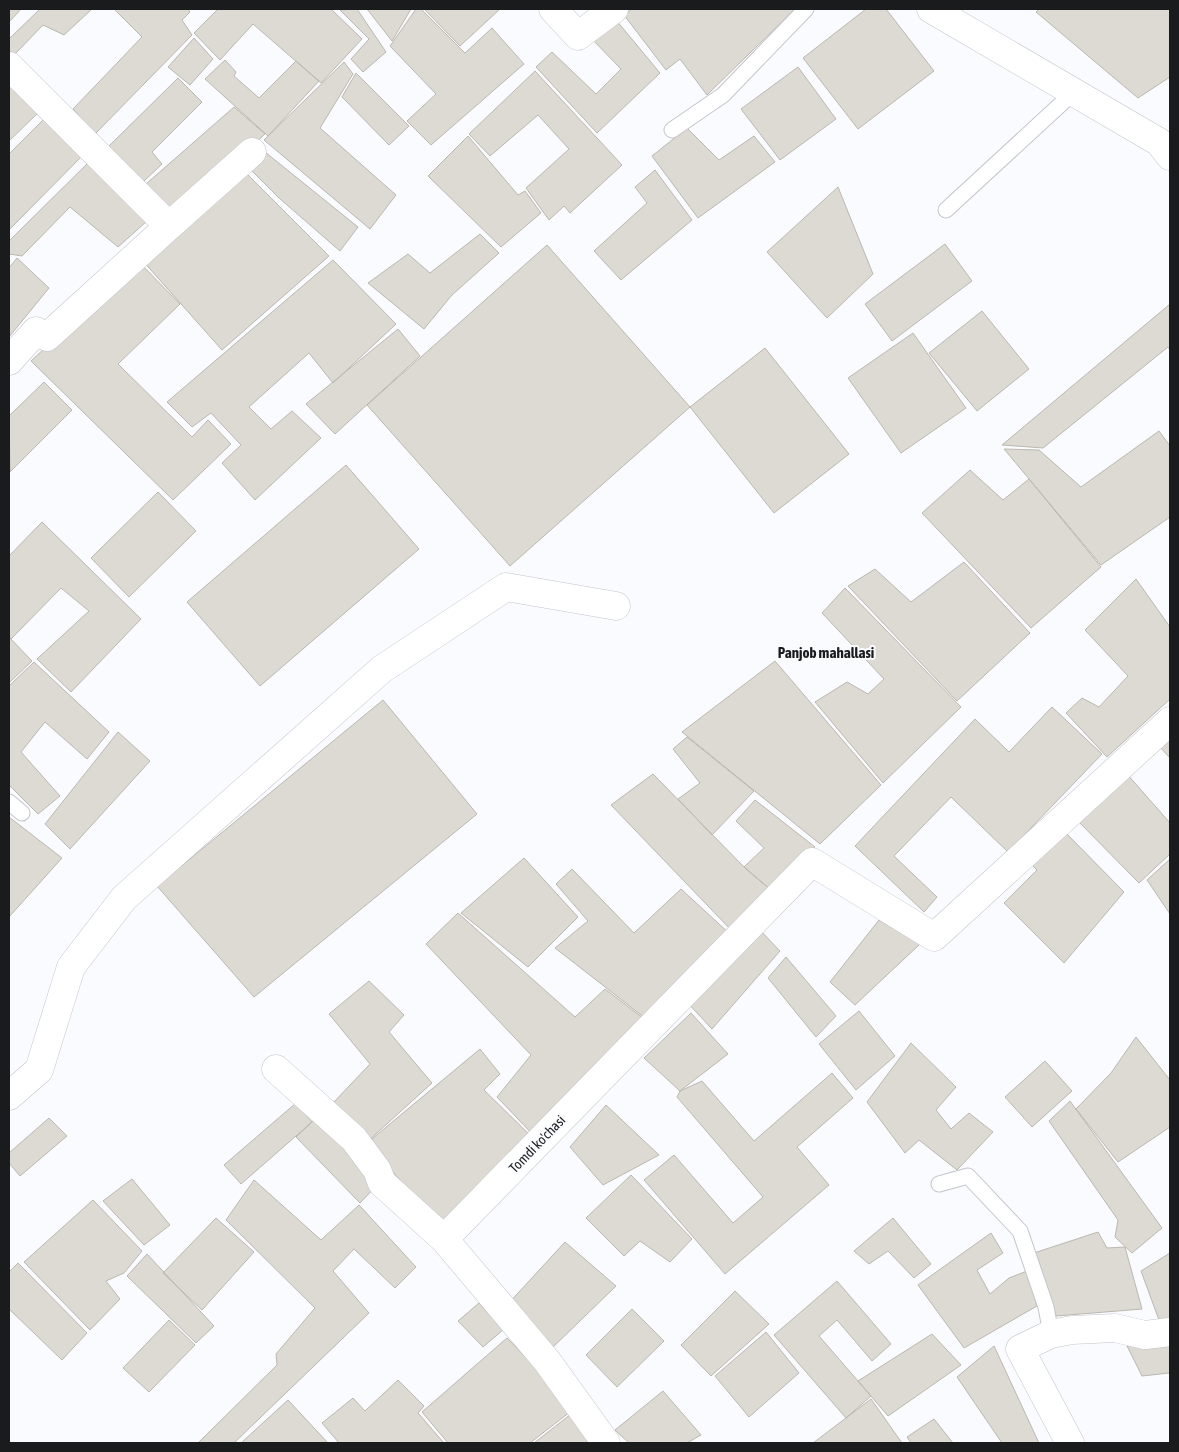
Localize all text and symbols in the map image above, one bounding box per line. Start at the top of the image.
district label: Panjob mahallasi [778,644,874,661]
street label: Tomdi ko'chasi [506,1112,568,1176]

